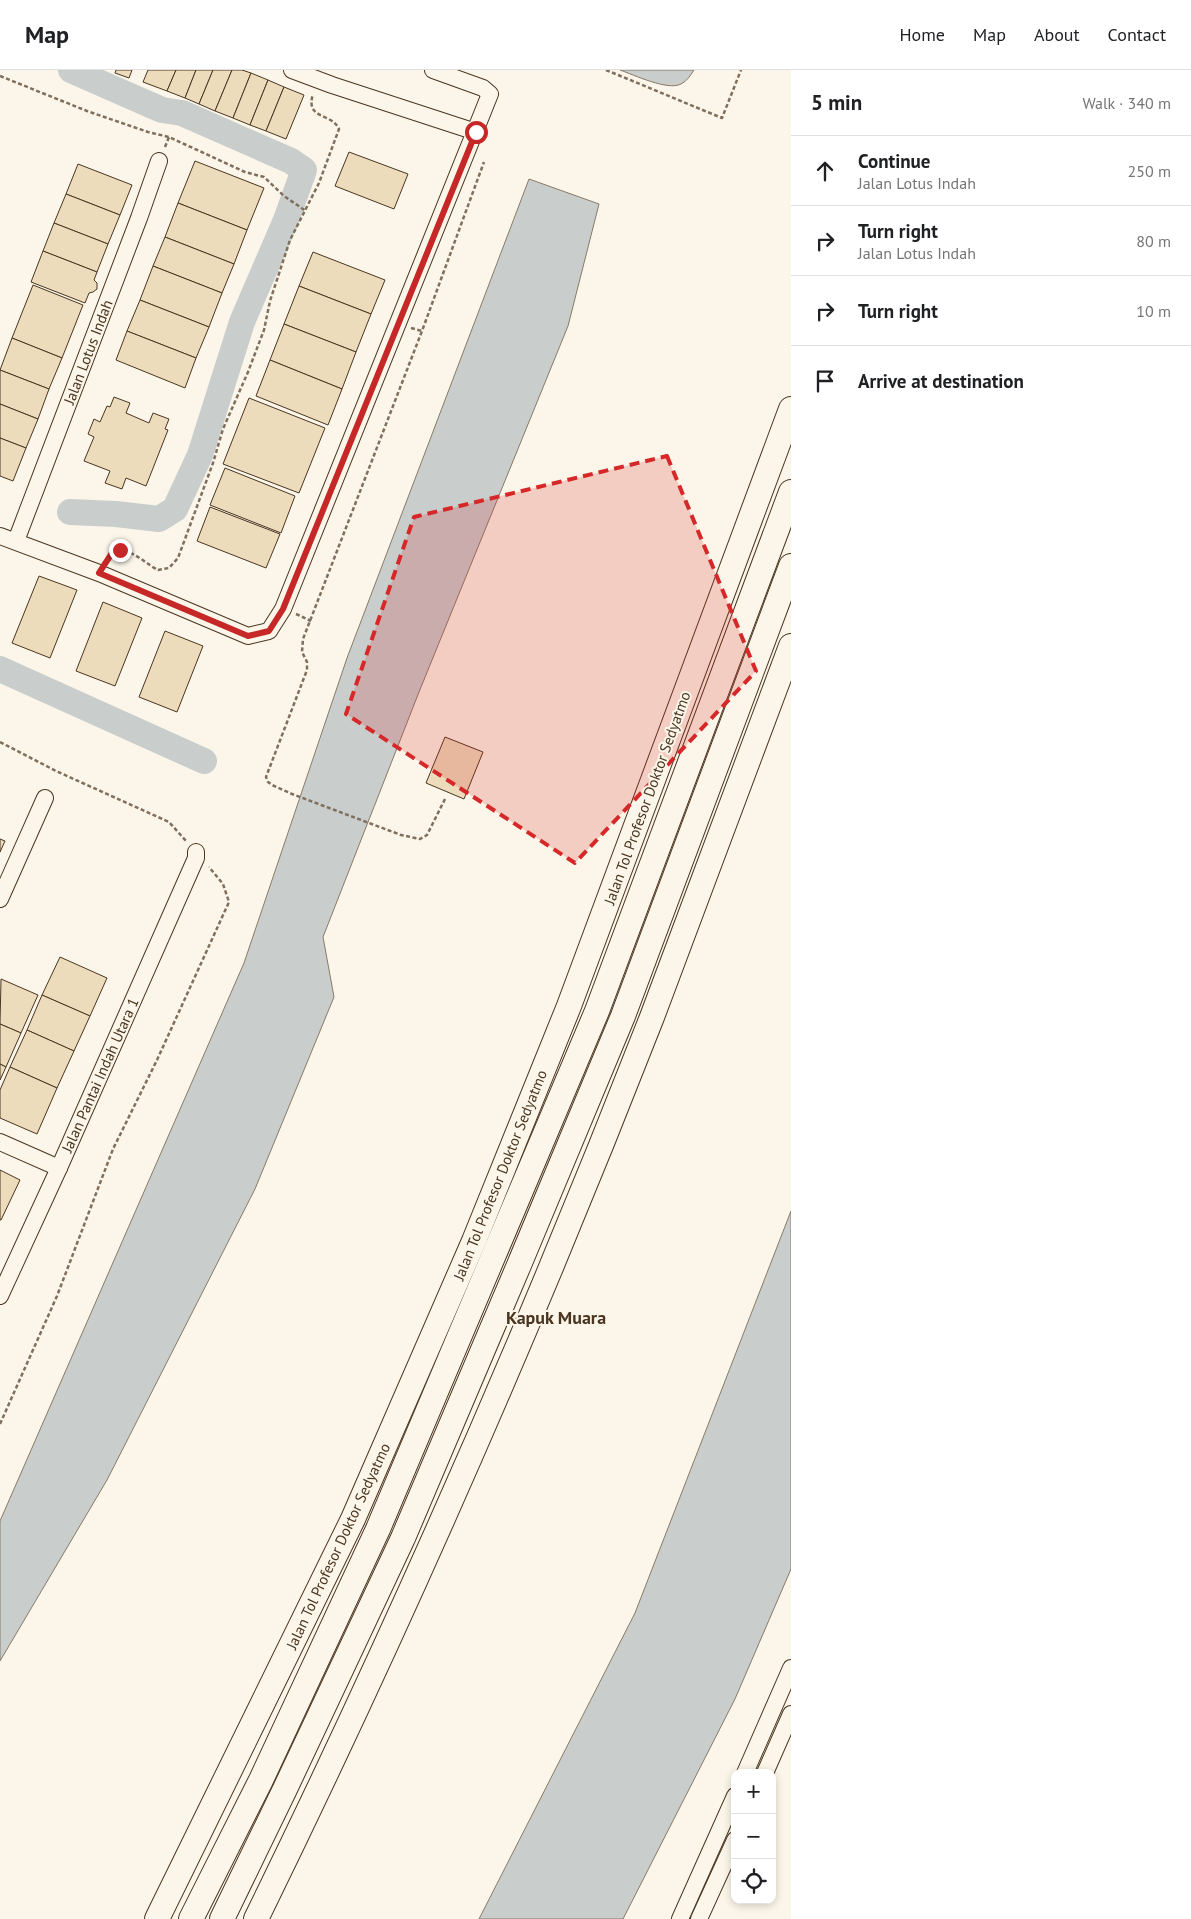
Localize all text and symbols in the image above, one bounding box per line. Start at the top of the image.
text: Map [25,19,69,50]
text: Home [899,23,945,46]
text: Map [973,23,1006,46]
text: About [1034,23,1080,46]
text: Contact [1108,23,1166,46]
text: 5 min [811,89,862,116]
text: Walk · 340 m [1082,93,1171,113]
route start [465,121,488,144]
text: Continue [858,149,930,173]
icon: ahead [811,157,839,185]
text: 250 m [1128,161,1171,181]
text: Jalan Lotus Indah [858,173,976,193]
text: Turn right [858,219,938,243]
icon: right [811,227,839,255]
text: 80 m [1136,231,1171,251]
text: Jalan Lotus Indah [858,243,976,263]
street label: Jalan Lotus Indah [59,297,117,408]
icon: right [811,297,839,325]
text: Turn right [858,299,938,323]
text: 10 m [1136,301,1171,321]
icon: arrive [811,367,839,395]
text: Arrive at destination [858,369,1024,393]
route end [109,539,132,562]
street label: Jalan Tol Profesor Doktor Sedyatmo [599,689,694,908]
street label: Jalan Pantai Indah Utara 1 [57,995,143,1156]
street label: Jalan Tol Profesor Doktor Sedyatmo [449,1067,551,1284]
district label: Kapuk Muara [506,1306,606,1329]
street label: Jalan Tol Profesor Doktor Sedyatmo [281,1440,394,1653]
map controls [731,1769,776,1904]
button: + [731,1769,776,1814]
button: − [731,1814,776,1859]
button: locate [731,1859,776,1904]

